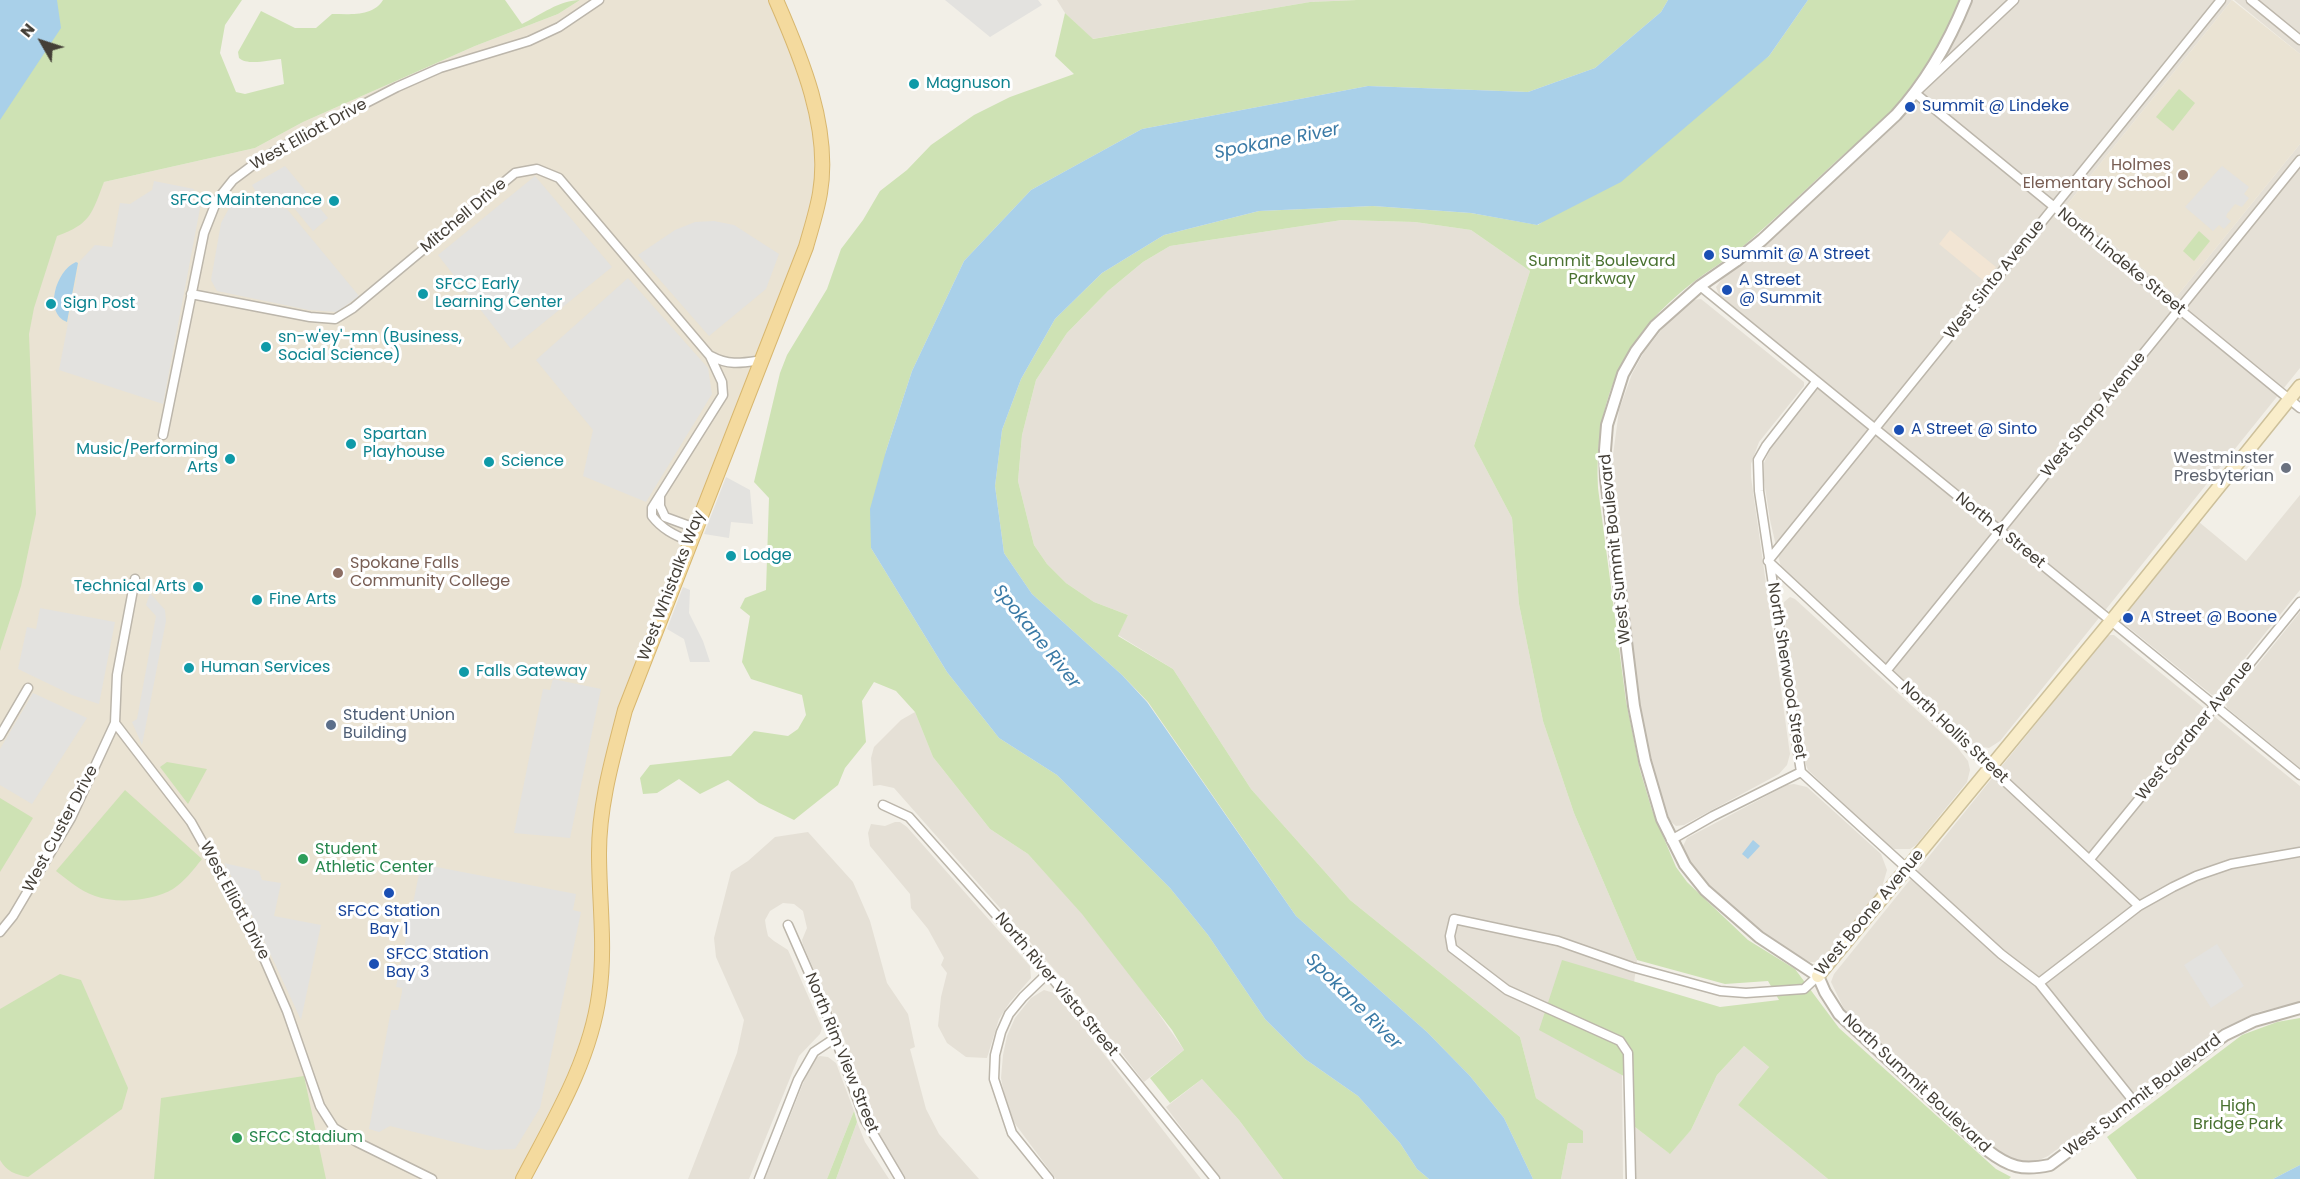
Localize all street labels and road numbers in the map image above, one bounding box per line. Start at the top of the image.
street label: West Elliott Drive [247,95,371,175]
street label: Mitchell Drive [417,175,511,257]
street label: North Lindeke Street [2053,205,2189,319]
street label: West Sinto Avenue [1941,216,2049,344]
street label: West Sharp Avenue [2038,349,2150,481]
street label: West Summit Boulevard [1596,453,1636,645]
street label: North A Street [1951,489,2049,573]
street label: West Whistalks Way [635,508,709,664]
street label: North Sherwood Street [1763,581,1809,761]
street label: West Gardner Avenue [2133,657,2257,805]
street label: North Hollis Street [1896,678,2012,788]
street label: West Custer Drive [19,762,103,896]
street label: West Elliott Drive [195,839,273,963]
street label: West Boone Avenue [1812,846,1928,980]
street label: North River Vista Street [990,909,1122,1061]
street label: North Rim View Street [800,970,882,1136]
street label: North Summit Boulevard [1838,1010,1994,1158]
street label: West Summit Boulevard [2061,1031,2225,1161]

